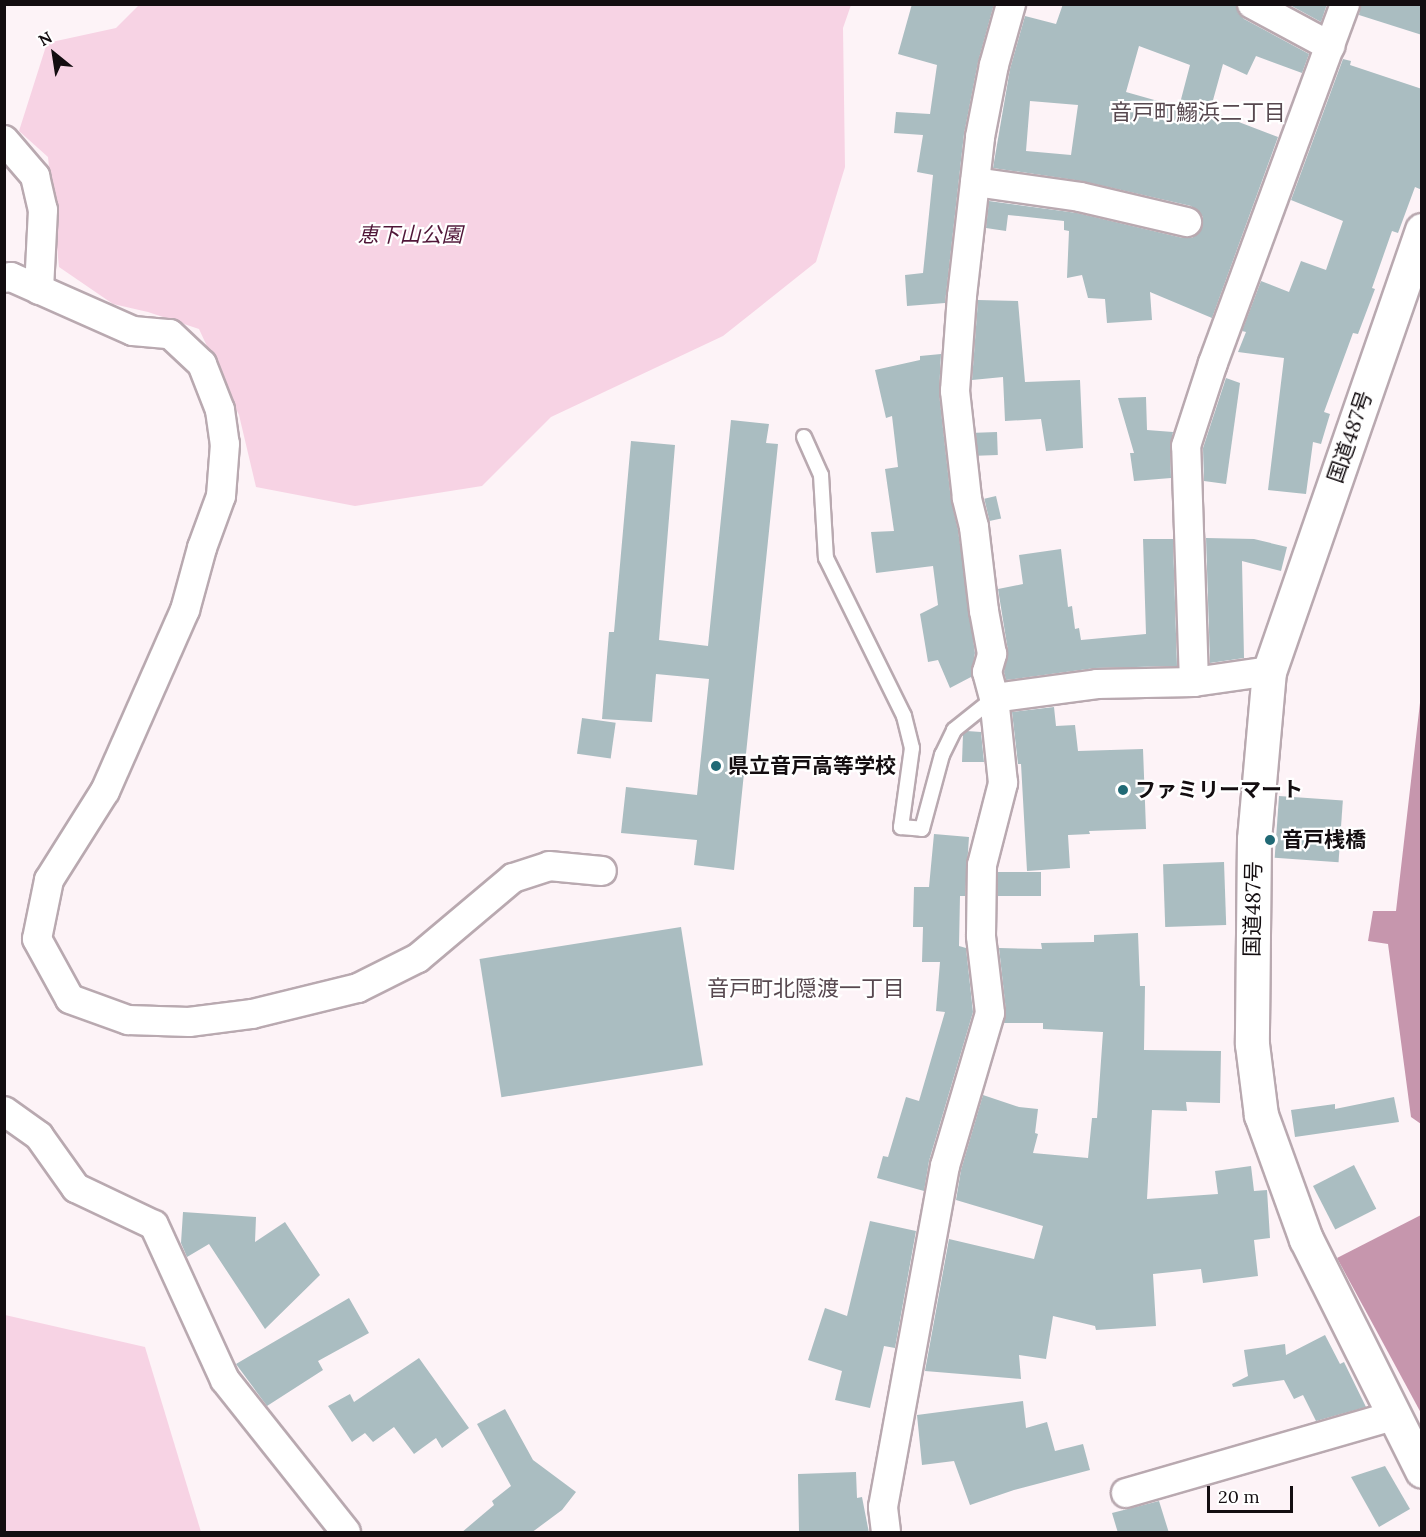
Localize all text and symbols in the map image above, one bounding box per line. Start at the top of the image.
north arrow [24,24,84,84]
text: N [35,27,55,50]
district label: 音戸町鰯浜二丁目 [1110,100,1286,126]
park label: 恵下山公園 [358,222,462,248]
street label: 国道487号 [1322,388,1378,486]
place label: 県立音戸高等学校 [728,753,896,779]
marker: 県立音戸高等学校 [709,759,723,773]
place label: ファミリーマート [1135,777,1303,803]
marker: ファミリーマート [1116,783,1130,797]
place label: 音戸桟橋 [1282,827,1366,853]
marker: 音戸桟橋 [1263,833,1277,847]
street label: 国道487号 [1240,861,1266,957]
district label: 音戸町北隠渡一丁目 [707,976,905,1002]
scale bar [1210,1474,1296,1512]
text: 20 m [1218,1485,1260,1508]

